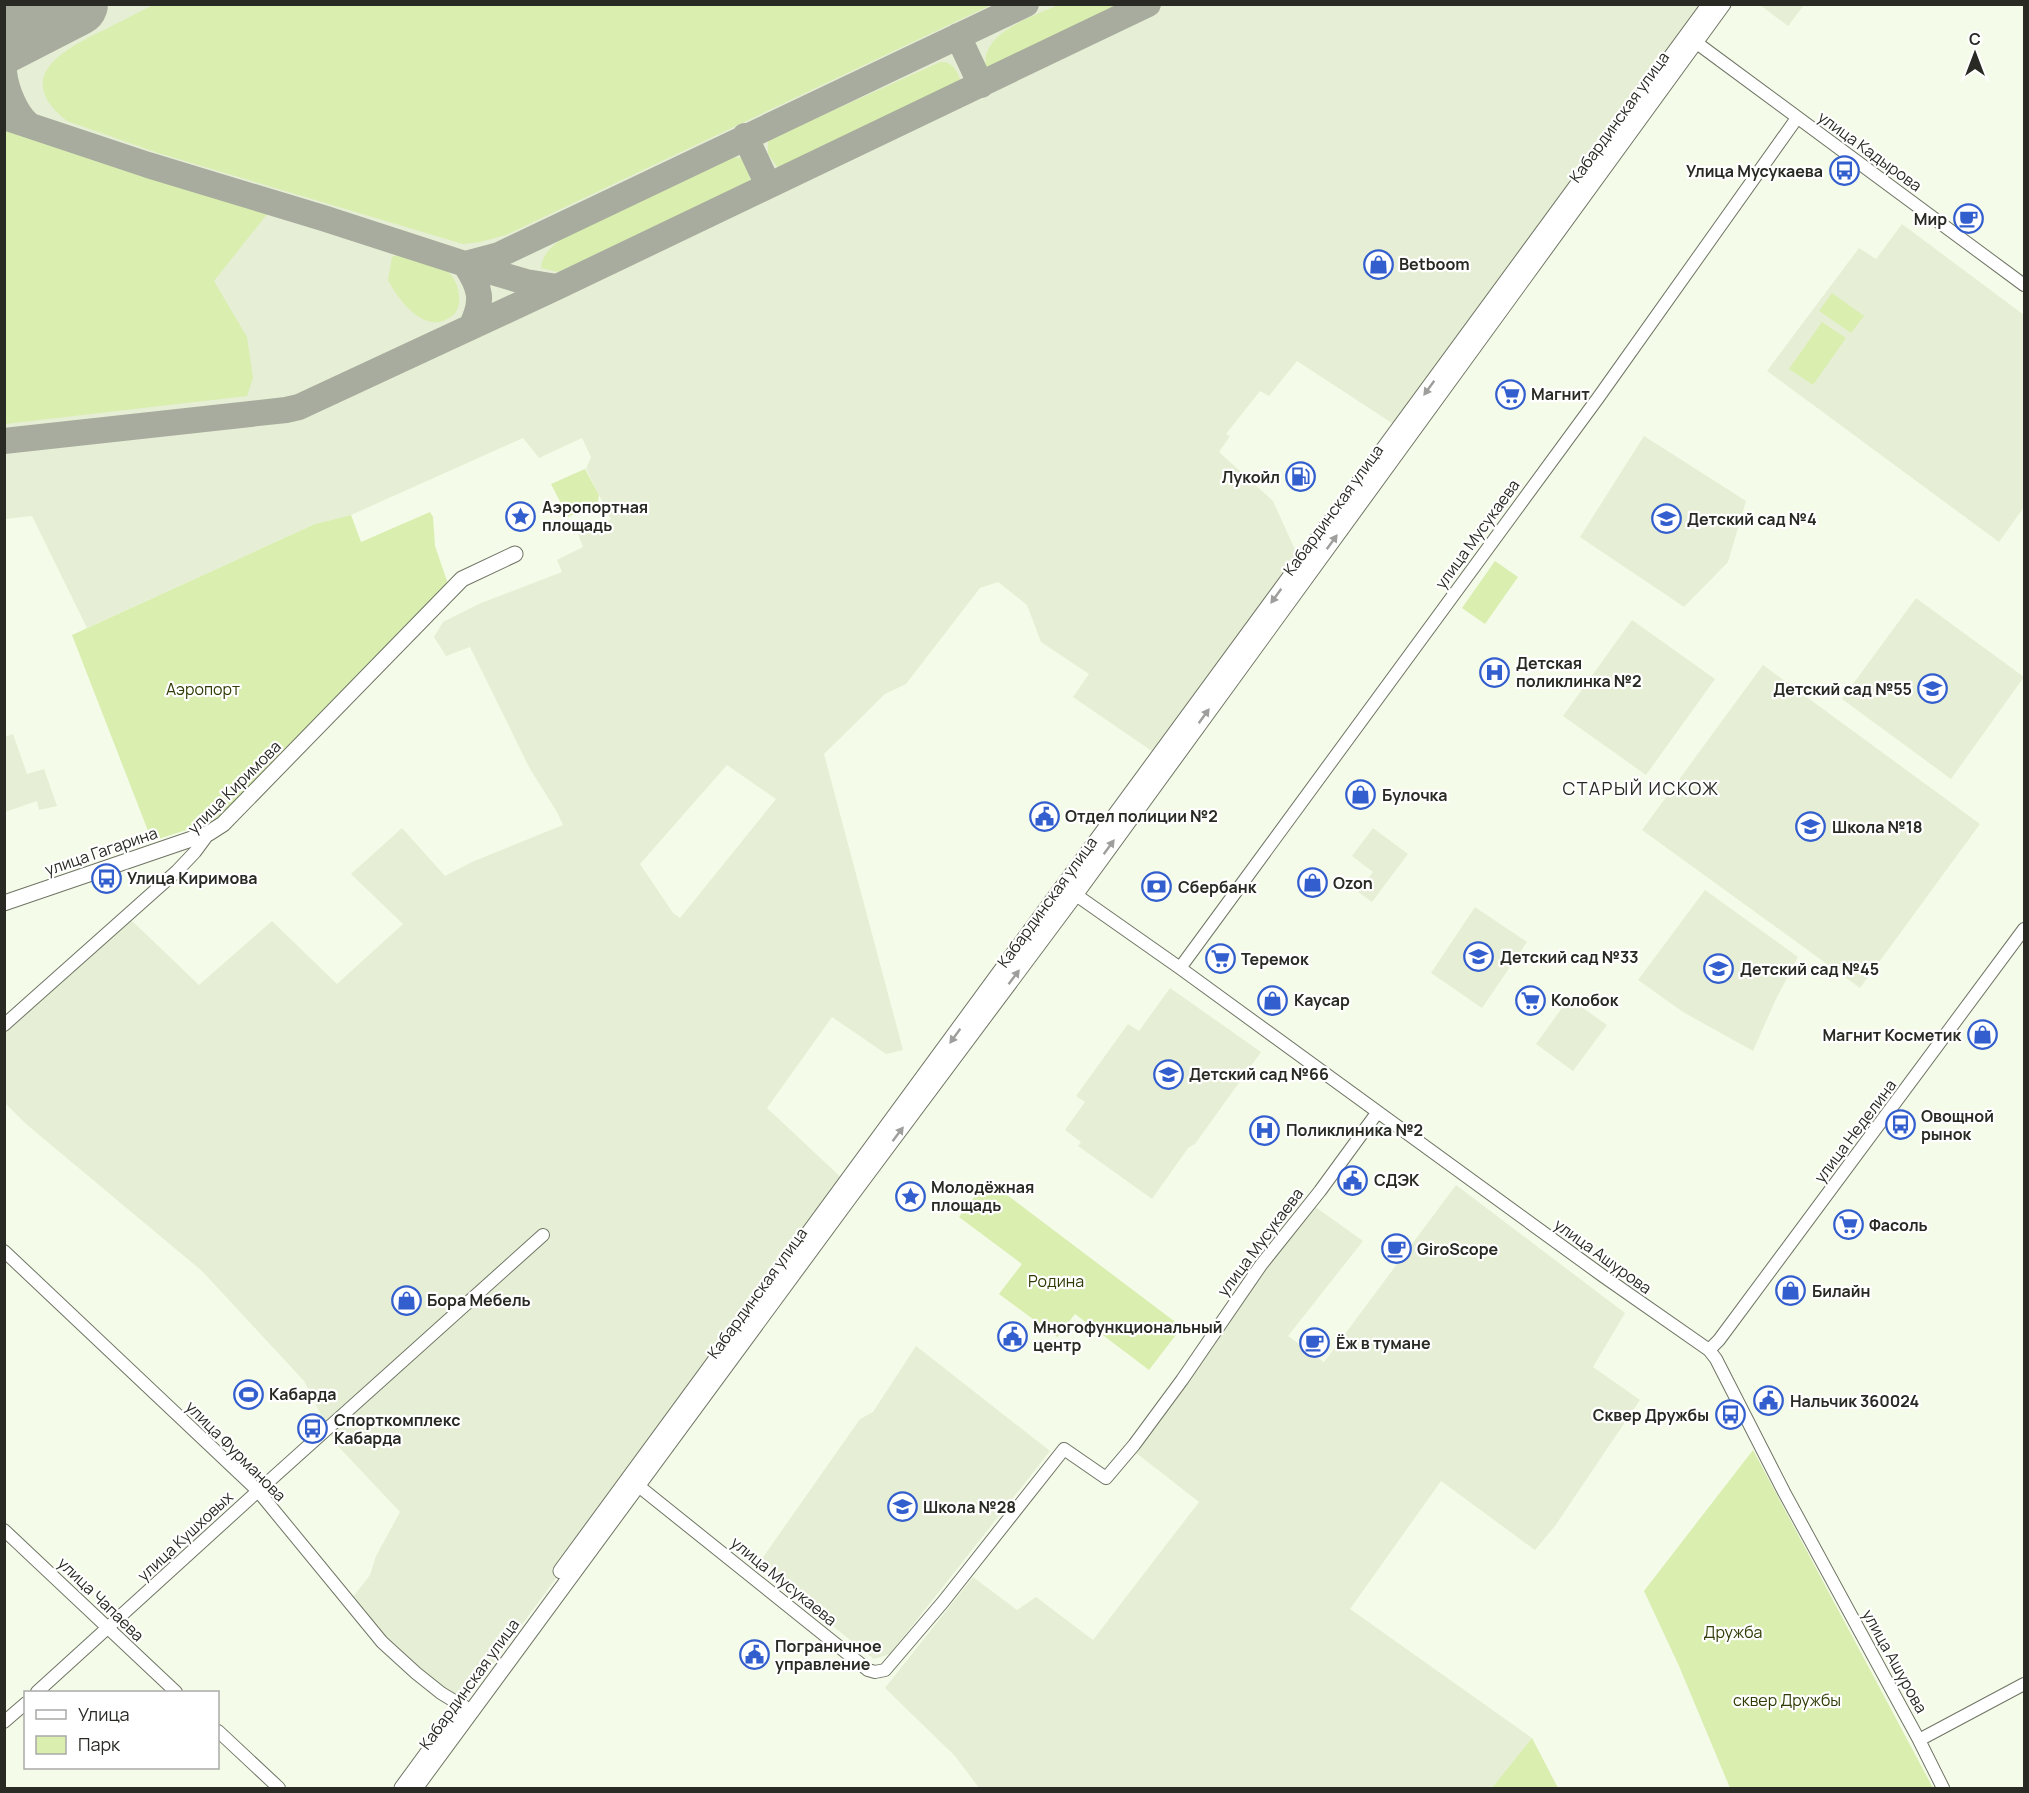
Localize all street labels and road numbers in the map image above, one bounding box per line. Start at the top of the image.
street label: Кабардинская улица [1564,47,1674,187]
street label: улица Кадырова [1814,106,1926,196]
street label: Кабардинская улица [1278,440,1388,580]
street label: улица Мусукаева [1430,475,1524,593]
street label: улица Киримова [183,736,285,838]
street label: улица Гагарина [42,821,160,881]
street label: Кабардинская улица [992,832,1102,972]
street label: улица Неделина [1809,1075,1901,1187]
street label: улица Мусукаева [1212,1183,1308,1301]
street label: улица Ашурова [1550,1213,1656,1299]
street label: Кабардинская улица [702,1223,812,1363]
street label: улица Фурманова [181,1396,291,1506]
street label: улица Кушховых [133,1486,238,1586]
street label: улица Мусукаева [726,1531,842,1631]
street label: улица Чапаева [53,1552,149,1646]
street label: улица Ашурова [1857,1605,1933,1717]
street label: Кабардинская улица [414,1614,524,1754]

